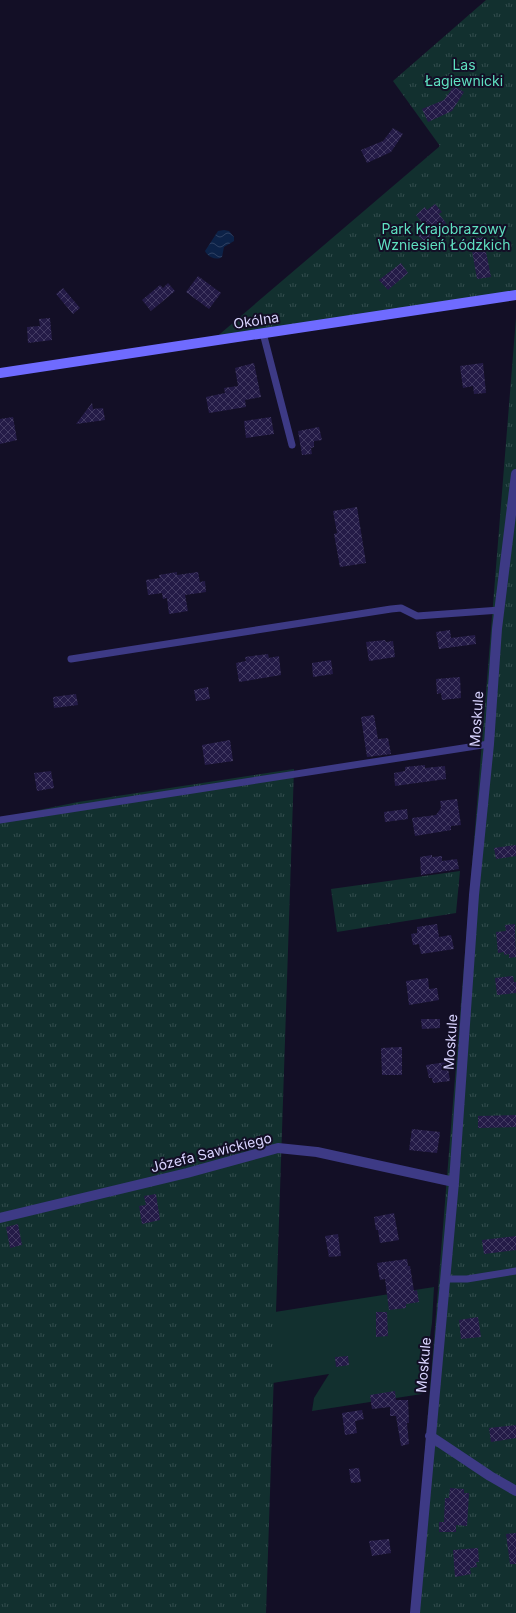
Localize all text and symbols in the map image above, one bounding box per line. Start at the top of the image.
park label: Las Łagiewnicki [425,56,503,89]
park label: Park Krajobrazowy Wzniesień Łódzkich [378,220,510,253]
street label: Okólna [232,308,280,332]
street label: Moskule [466,690,486,748]
street label: Moskule [440,1013,460,1071]
street label: Józefa Sawickiego [149,1129,273,1175]
street label: Moskule [412,1336,434,1394]

